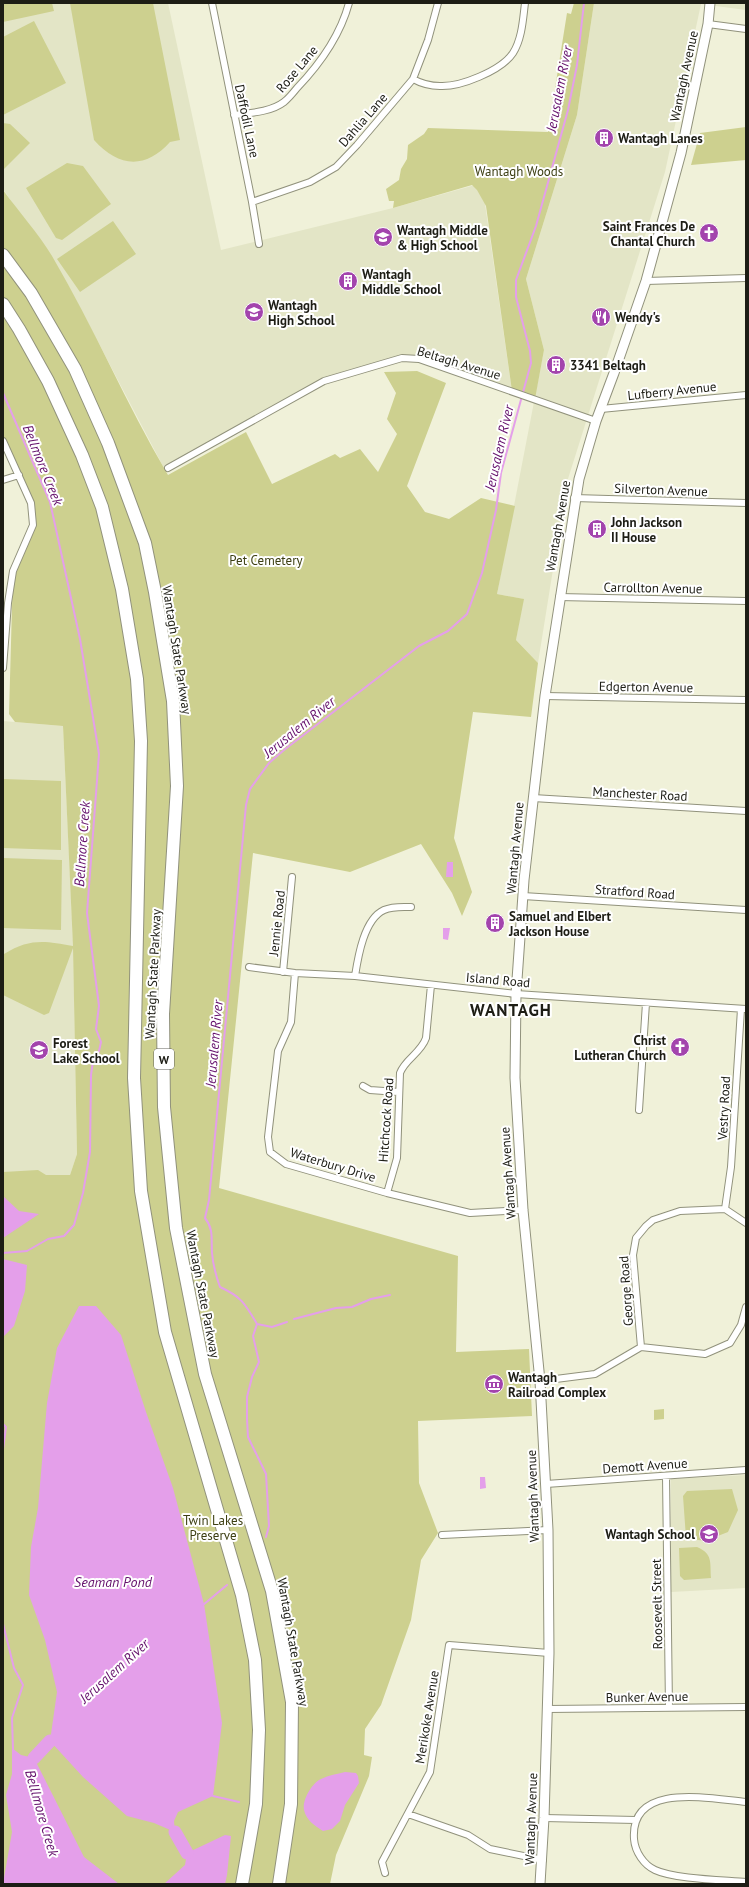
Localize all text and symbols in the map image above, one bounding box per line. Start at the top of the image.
street label: Wantagh Avenue [666,29,702,123]
street label: Rose Lane [272,42,322,96]
water label: Jerusalem River [542,43,576,135]
street label: Daffodil Lane [231,83,263,159]
street label: Dahlia Lane [335,90,391,150]
building icon: Wantagh Lanes [593,127,615,149]
place label: Wantagh Lanes [618,130,703,147]
park label: Wantagh Woods [475,163,563,180]
place label: Saint Frances De Chantal Church [603,218,695,250]
place label: Wantagh Middle & High School [397,222,488,254]
church icon: Saint Frances De Chantal Church [698,222,720,244]
school or university icon: Wantagh Middle & High School [372,226,394,248]
place label: Wantagh Middle School [362,266,441,298]
building icon: Wantagh Middle School [337,270,359,292]
place label: Wantagh High School [268,297,335,329]
school or university icon: Wantagh High School [243,301,265,323]
restaurant icon: Wendy's [590,306,612,328]
place label: Wendy's [615,309,661,326]
street label: Beltagh Avenue [415,342,503,384]
building icon: 3341 Beltagh [545,354,567,376]
place label: 3341 Beltagh [570,357,646,374]
street label: Lufberry Avenue [627,378,717,404]
water label: Jerusalem River [480,402,518,494]
water label: Bellmore Creek [19,422,68,509]
street label: Wantagh Avenue [542,479,574,573]
street label: Silverton Avenue [614,480,708,500]
place label: John Jackson II House [610,514,682,546]
building icon: John Jackson II House [586,518,608,540]
park label: Pet Cemetery [229,552,303,569]
street label: Carrollton Avenue [603,579,703,597]
street label: Wantagh State Parkway [158,584,196,716]
street label: Edgerton Avenue [599,678,693,696]
water label: Jerusalem River [259,692,340,762]
street label: Manchester Road [592,783,688,805]
water label: Bellmore Creek [70,800,94,887]
street label: Wantagh Avenue [503,801,527,895]
street label: Stratford Road [595,881,675,903]
street label: Jennie Road [265,889,289,958]
place label: Samuel and Elbert Jackson House [508,908,611,940]
street label: Wantagh State Parkway [141,909,165,1039]
building icon: Samuel and Elbert Jackson House [484,912,506,934]
street label: Island Road [465,969,531,991]
water label: Jerusalem River [201,998,227,1089]
district label: WANTAGH [470,999,552,1021]
place label: Christ Lutheran Church [574,1032,666,1064]
place label: Forest Lake School [53,1035,120,1067]
church icon: Christ Lutheran Church [669,1036,691,1058]
school or university icon: Forest Lake School [28,1039,50,1061]
road number: W [154,1049,174,1069]
street label: Vestry Road [714,1076,734,1141]
street label: Hitchcock Road [375,1077,397,1163]
street label: Wantagh Avenue [496,1126,520,1220]
street label: Waterbury Drive [288,1144,378,1186]
street label: Wantagh State Parkway [182,1228,224,1360]
street label: George Road [615,1255,637,1327]
place label: Wantagh Railroad Complex [508,1369,606,1401]
museum icon: Wantagh Railroad Complex [483,1373,505,1395]
street label: Wantagh Avenue [523,1450,543,1542]
street label: Demott Avenue [602,1455,688,1477]
park label: Twin Lakes Preserve [183,1512,243,1544]
school or university icon: Wantagh School [698,1523,720,1545]
place label: Wantagh School [605,1526,695,1543]
street label: Roosevelt Street [648,1558,666,1649]
water label: Seaman Pond [74,1573,153,1591]
street label: Wantagh State Parkway [273,1576,313,1708]
water label: Jerusalem River [75,1634,154,1708]
street label: Merikoke Avenue [411,1669,443,1765]
street label: Bunker Avenue [606,1688,688,1706]
water label: Belllmore Creek [21,1768,63,1859]
street label: Wantagh Avenue [521,1773,541,1865]

